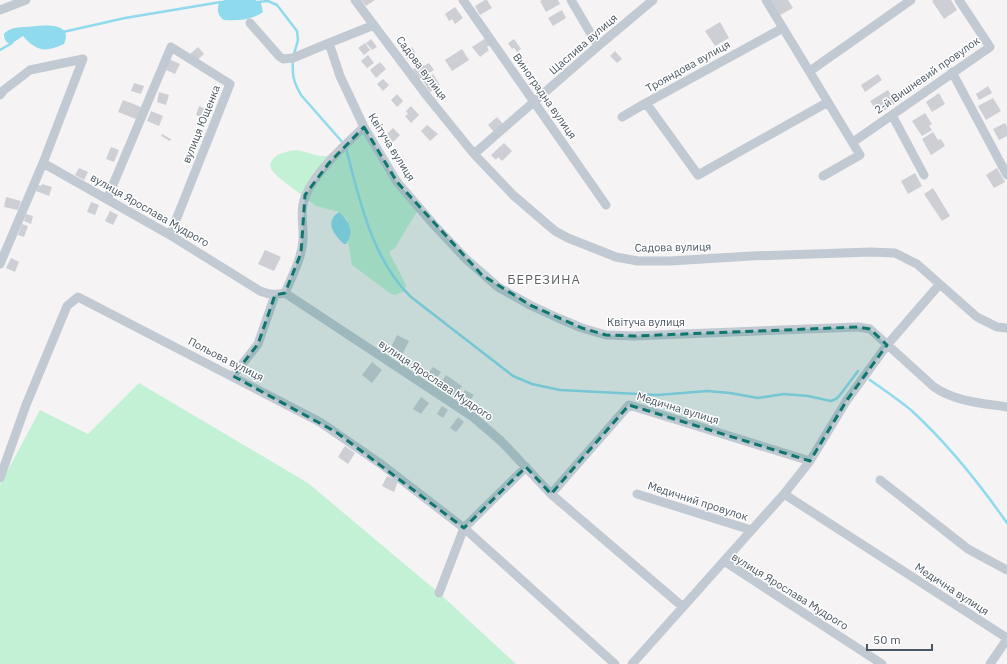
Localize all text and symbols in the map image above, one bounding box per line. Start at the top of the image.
street label: Щаслива вулиця [546,10,620,78]
street label: Садова вулиця [393,33,451,103]
street label: 2-й Вишневий провулок [872,33,982,117]
street label: Трояндова вулиця [643,37,733,95]
street label: Виноградна вулиця [510,50,580,142]
street label: вулиця Ющенка [179,83,223,165]
street label: Квітуча вулиця [365,110,419,184]
street label: вулиця Ярослава Мудрого [88,170,212,250]
street label: Садова вулиця [634,239,712,255]
district label: БЕРЕЗИНА [507,271,581,288]
street label: Квітуча вулиця [607,315,685,329]
street label: Польова вулиця [186,334,266,384]
street label: вулиця Ярослава Мудрого [376,336,496,424]
street label: Медична вулиця [635,389,721,427]
street label: Медичний провулок [646,478,750,524]
street label: вулиця Ярослава Мудрого [729,549,851,633]
street label: Медична вулиця [912,560,992,618]
scale bar [867,626,932,652]
text: 50 m [873,632,901,647]

